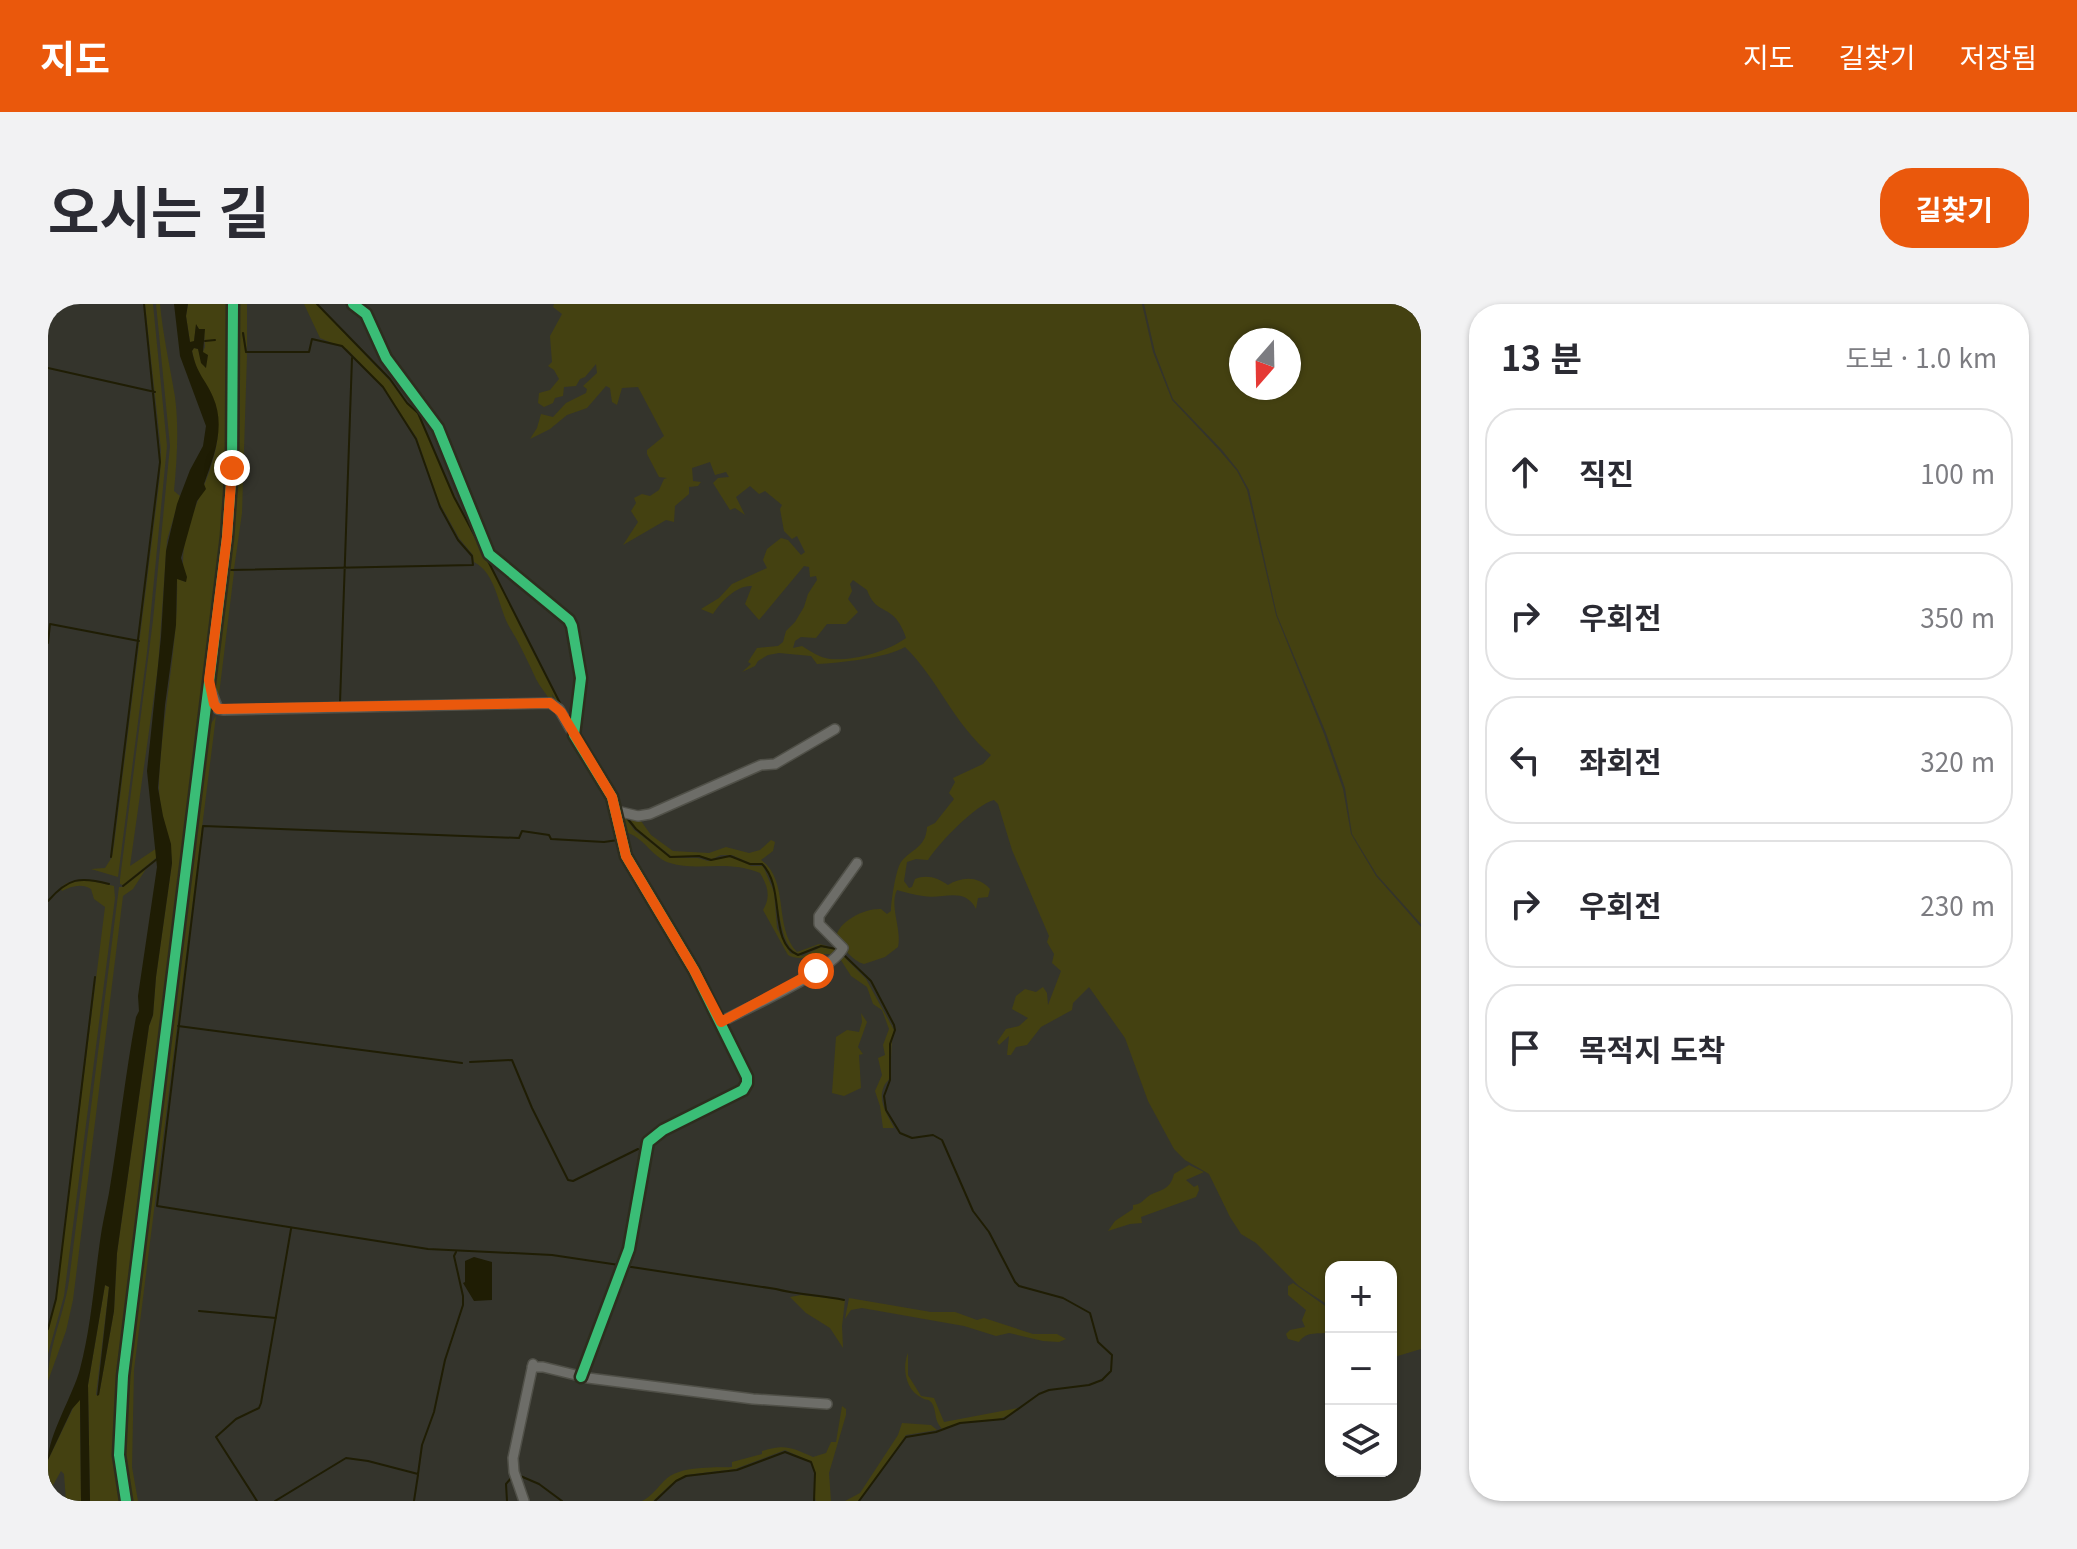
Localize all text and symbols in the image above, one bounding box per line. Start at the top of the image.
text: 지도 [40,29,110,84]
text: 지도 [1743,36,1794,76]
text: 길찾기 [1838,36,1916,76]
text: 저장됨 [1960,36,2037,76]
text: 오시는 길 [48,168,270,249]
button: 길찾기 [1880,168,2029,248]
north arrow [1229,328,1301,400]
text: 13 분 [1501,332,1582,381]
text: 도보 · 1.0 km [1846,338,1997,375]
route end [214,450,250,486]
icon: ahead [1503,450,1547,494]
text: 직진 [1579,450,1634,494]
text: 100 m [1920,454,1995,491]
icon: right [1503,594,1547,638]
text: 우회전 [1579,594,1662,638]
text: 350 m [1920,598,1995,635]
icon: left [1503,738,1547,782]
text: 좌회전 [1579,738,1662,782]
text: 320 m [1920,742,1995,779]
icon: right [1503,882,1547,926]
text: 우회전 [1579,882,1662,926]
text: 230 m [1920,886,1995,923]
route start [798,953,834,989]
icon: arrive [1503,1026,1547,1070]
text: 목적지 도착 [1579,1026,1725,1070]
map controls [1325,1261,1397,1477]
button: + [1325,1261,1397,1333]
button: − [1325,1333,1397,1405]
button: layers [1325,1405,1397,1477]

